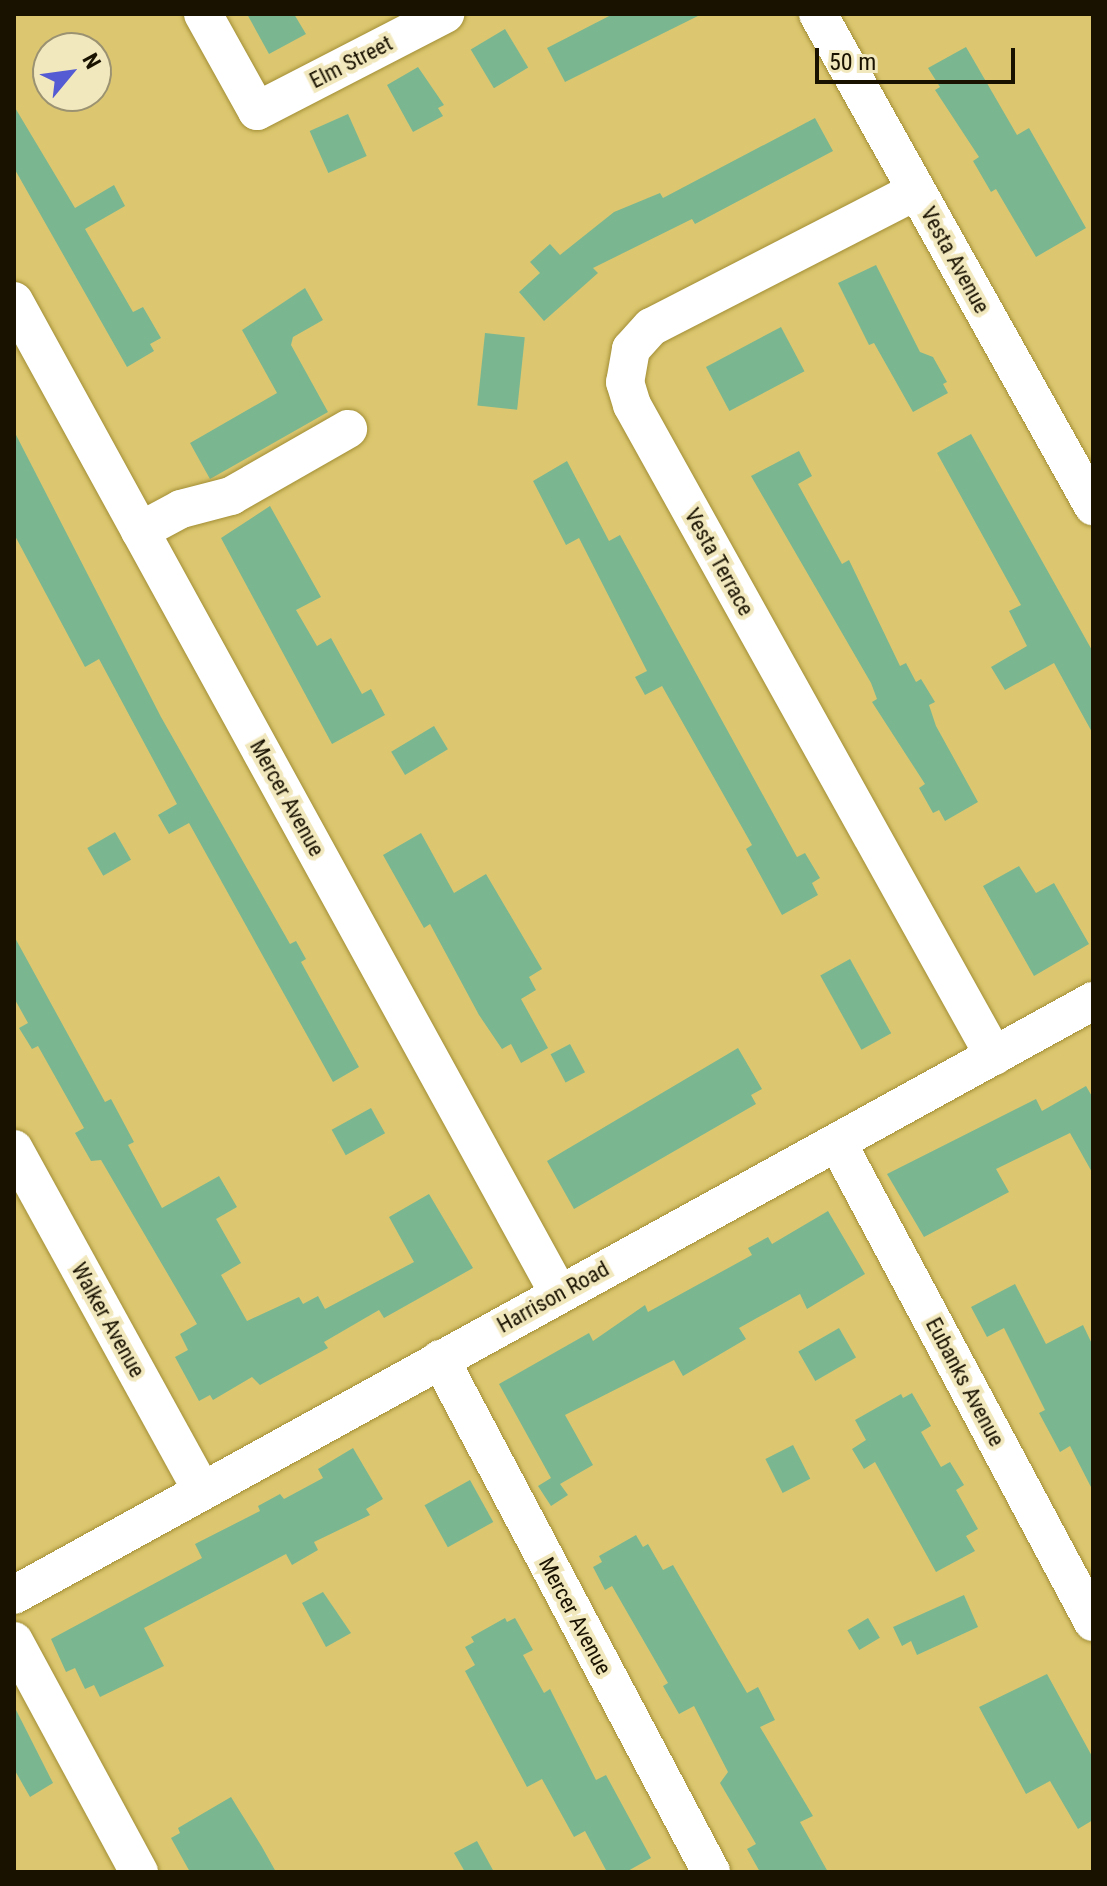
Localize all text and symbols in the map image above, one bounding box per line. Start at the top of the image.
street label: Elm Street [305,30,397,94]
north arrow [32,32,112,112]
scale bar [819,32,1019,82]
text: 50 m [829,48,876,76]
text: N [77,49,106,73]
street label: Vesta Avenue [915,202,995,318]
street label: Vesta Terrace [679,504,759,620]
street label: Mercer Avenue [244,735,330,861]
street label: Harrison Road [493,1255,613,1339]
street label: Walker Avenue [66,1258,150,1382]
street label: Eubanks Avenue [920,1313,1010,1451]
street label: Mercer Avenue [533,1553,617,1679]

